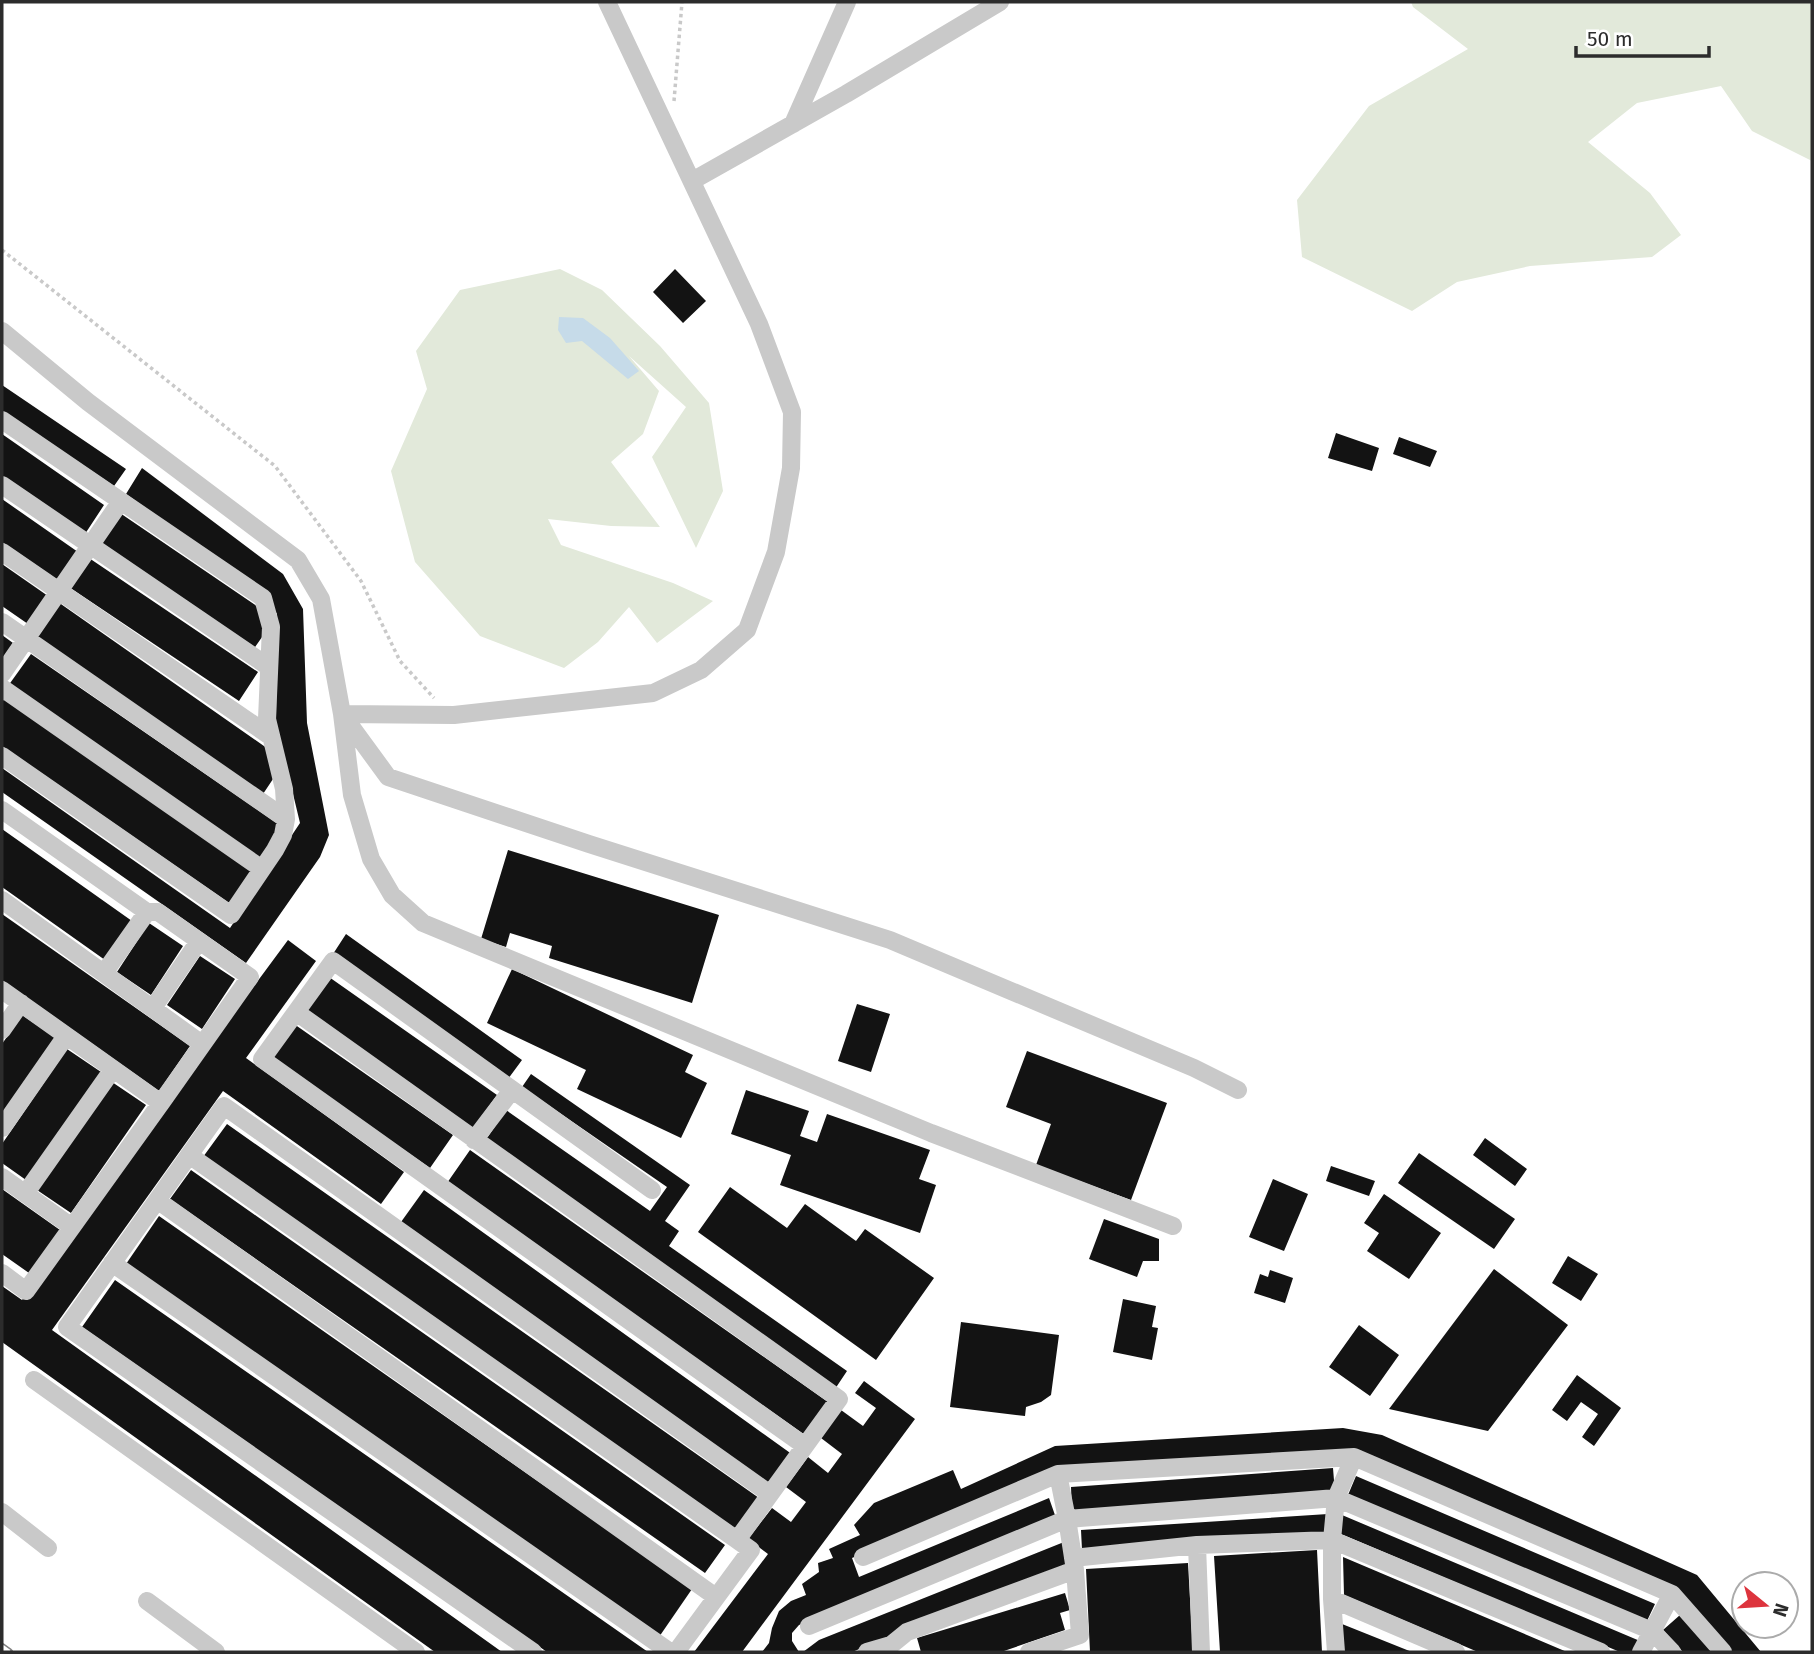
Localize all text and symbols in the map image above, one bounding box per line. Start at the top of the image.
scale bar [1576,14,1709,58]
text: 50 m [1587,26,1633,52]
north arrow [1730,1570,1800,1640]
text: N [1768,1601,1794,1620]

